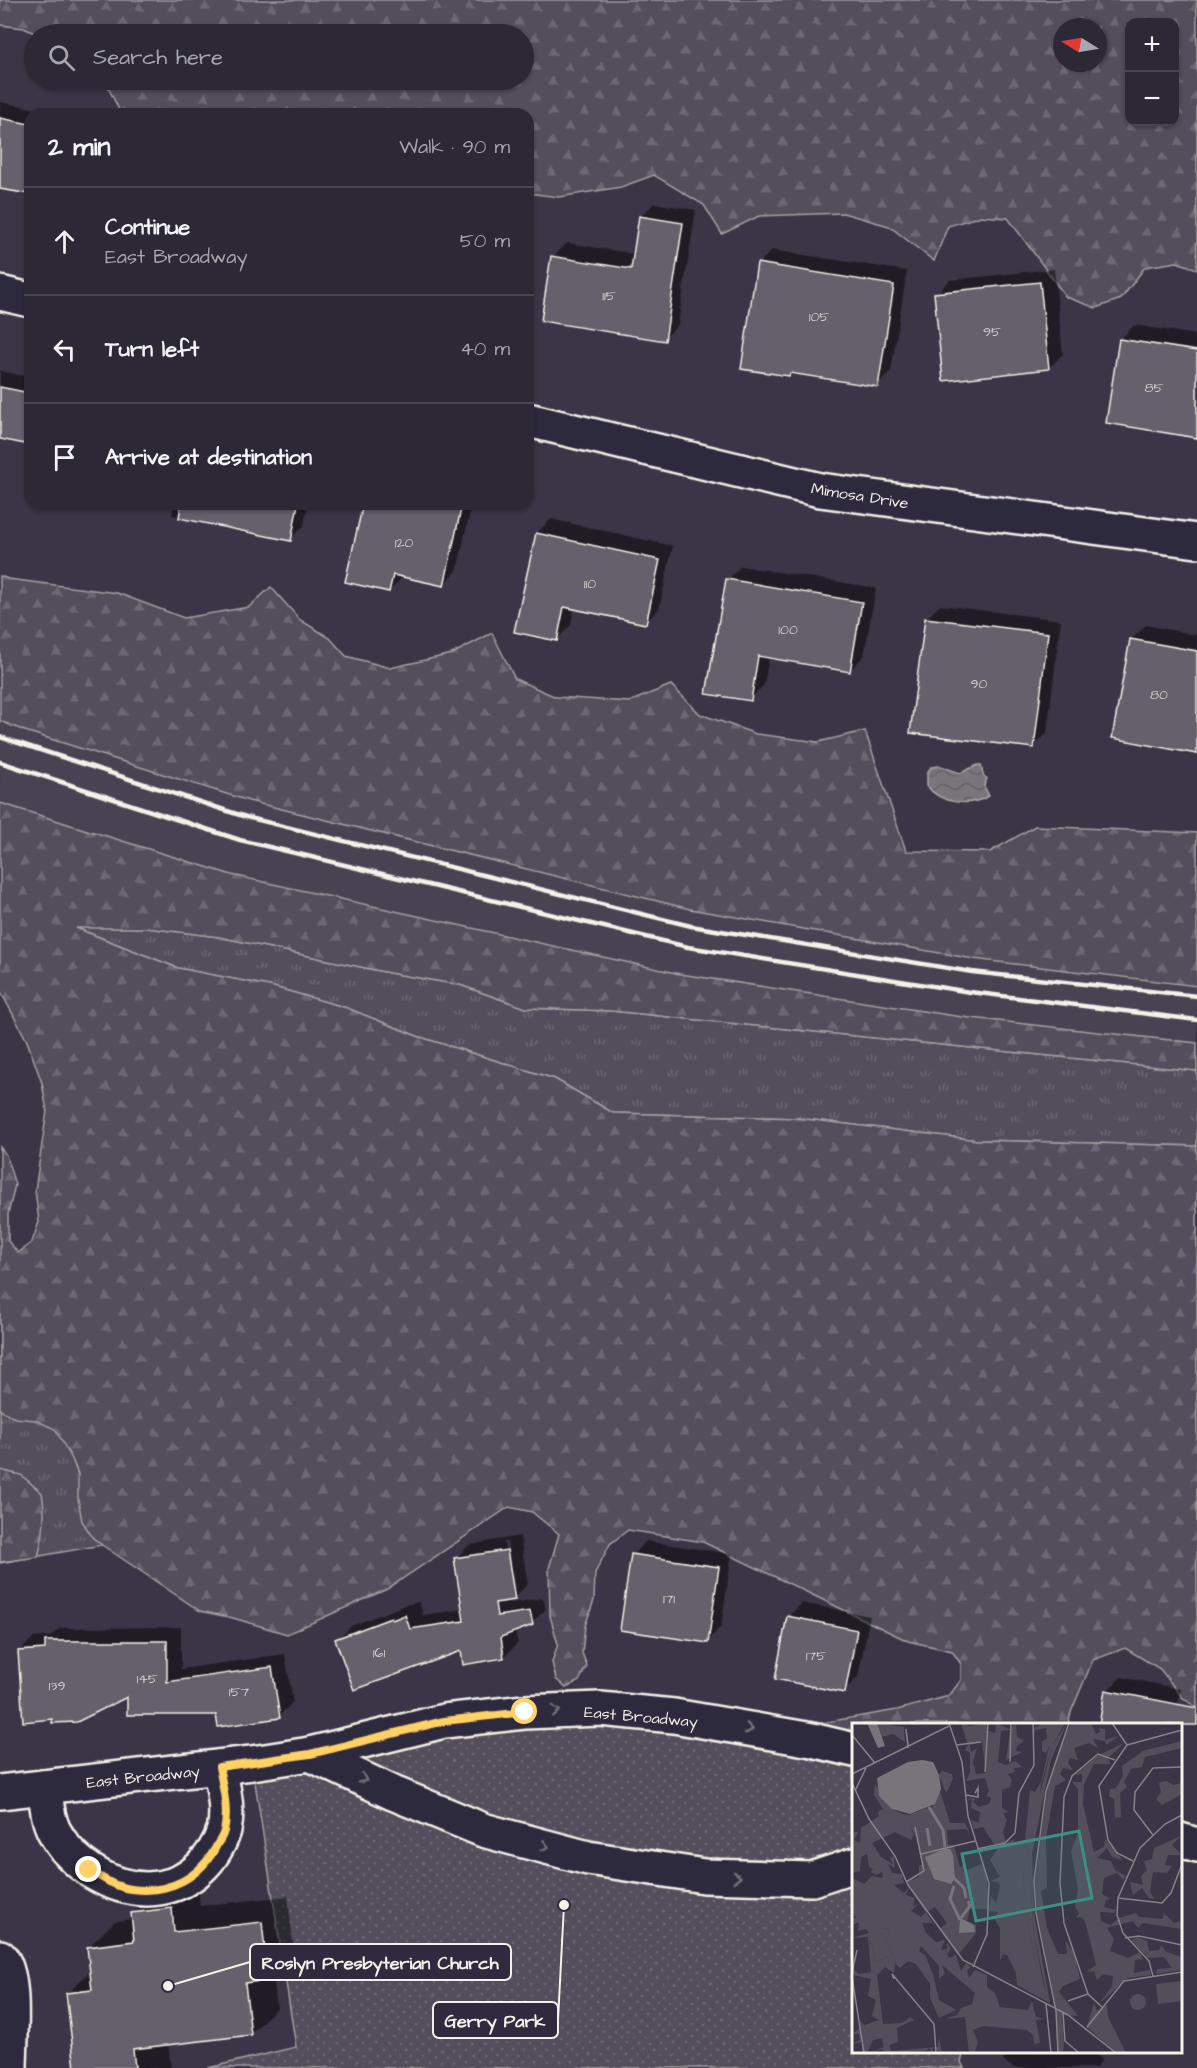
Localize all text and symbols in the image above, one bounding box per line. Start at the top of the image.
north arrow [1053,18,1107,72]
map controls [1125,18,1179,126]
button: + [1125,18,1179,72]
search box [24,24,534,90]
icon: search [45,41,78,74]
text: Search here [93,42,223,73]
button: − [1125,72,1179,126]
text: 2 min [48,129,110,165]
text: Walk · 90 m [399,133,510,161]
text: Continue [105,212,190,243]
icon: ahead [48,225,81,258]
text: 50 m [460,227,510,255]
text: East Broadway [105,243,247,271]
house number: 115 [602,286,616,306]
house number: 105 [809,307,829,327]
house number: 95 [983,322,1001,342]
icon: left [48,333,81,366]
text: Turn left [105,334,199,365]
text: 40 m [460,335,510,363]
house number: 85 [1145,378,1164,398]
icon: arrive [48,441,81,474]
text: Arrive at destination [105,442,312,473]
street label: Mimosa Drive [810,477,910,515]
house number: 120 [395,533,413,553]
house number: 110 [584,574,596,594]
house number: 100 [778,620,798,640]
house number: 90 [971,674,988,694]
house number: 80 [1150,685,1168,705]
house number: 171 [663,1589,675,1609]
house number: 161 [373,1643,385,1663]
house number: 175 [806,1646,826,1666]
house number: 145 [136,1669,158,1689]
house number: 139 [49,1676,65,1696]
house number: 157 [229,1682,250,1702]
route start [511,1698,537,1724]
street label: East Broadway [583,1701,699,1734]
one-way arrow [551,1704,560,1717]
one-way arrow [744,1722,754,1735]
inset map [852,1723,1182,2053]
street label: East Broadway [85,1760,201,1795]
one-way arrow [356,1771,367,1783]
one-way arrow [540,1839,550,1852]
route end [75,1856,101,1882]
one-way arrow [732,1871,741,1883]
callout: Roslyn Presbyterian Church [250,1944,511,1980]
text: Roslyn Presbyterian Church [261,1951,500,1977]
callout: Gerry Park [433,2002,558,2038]
text: Gerry Park [445,2009,546,2035]

